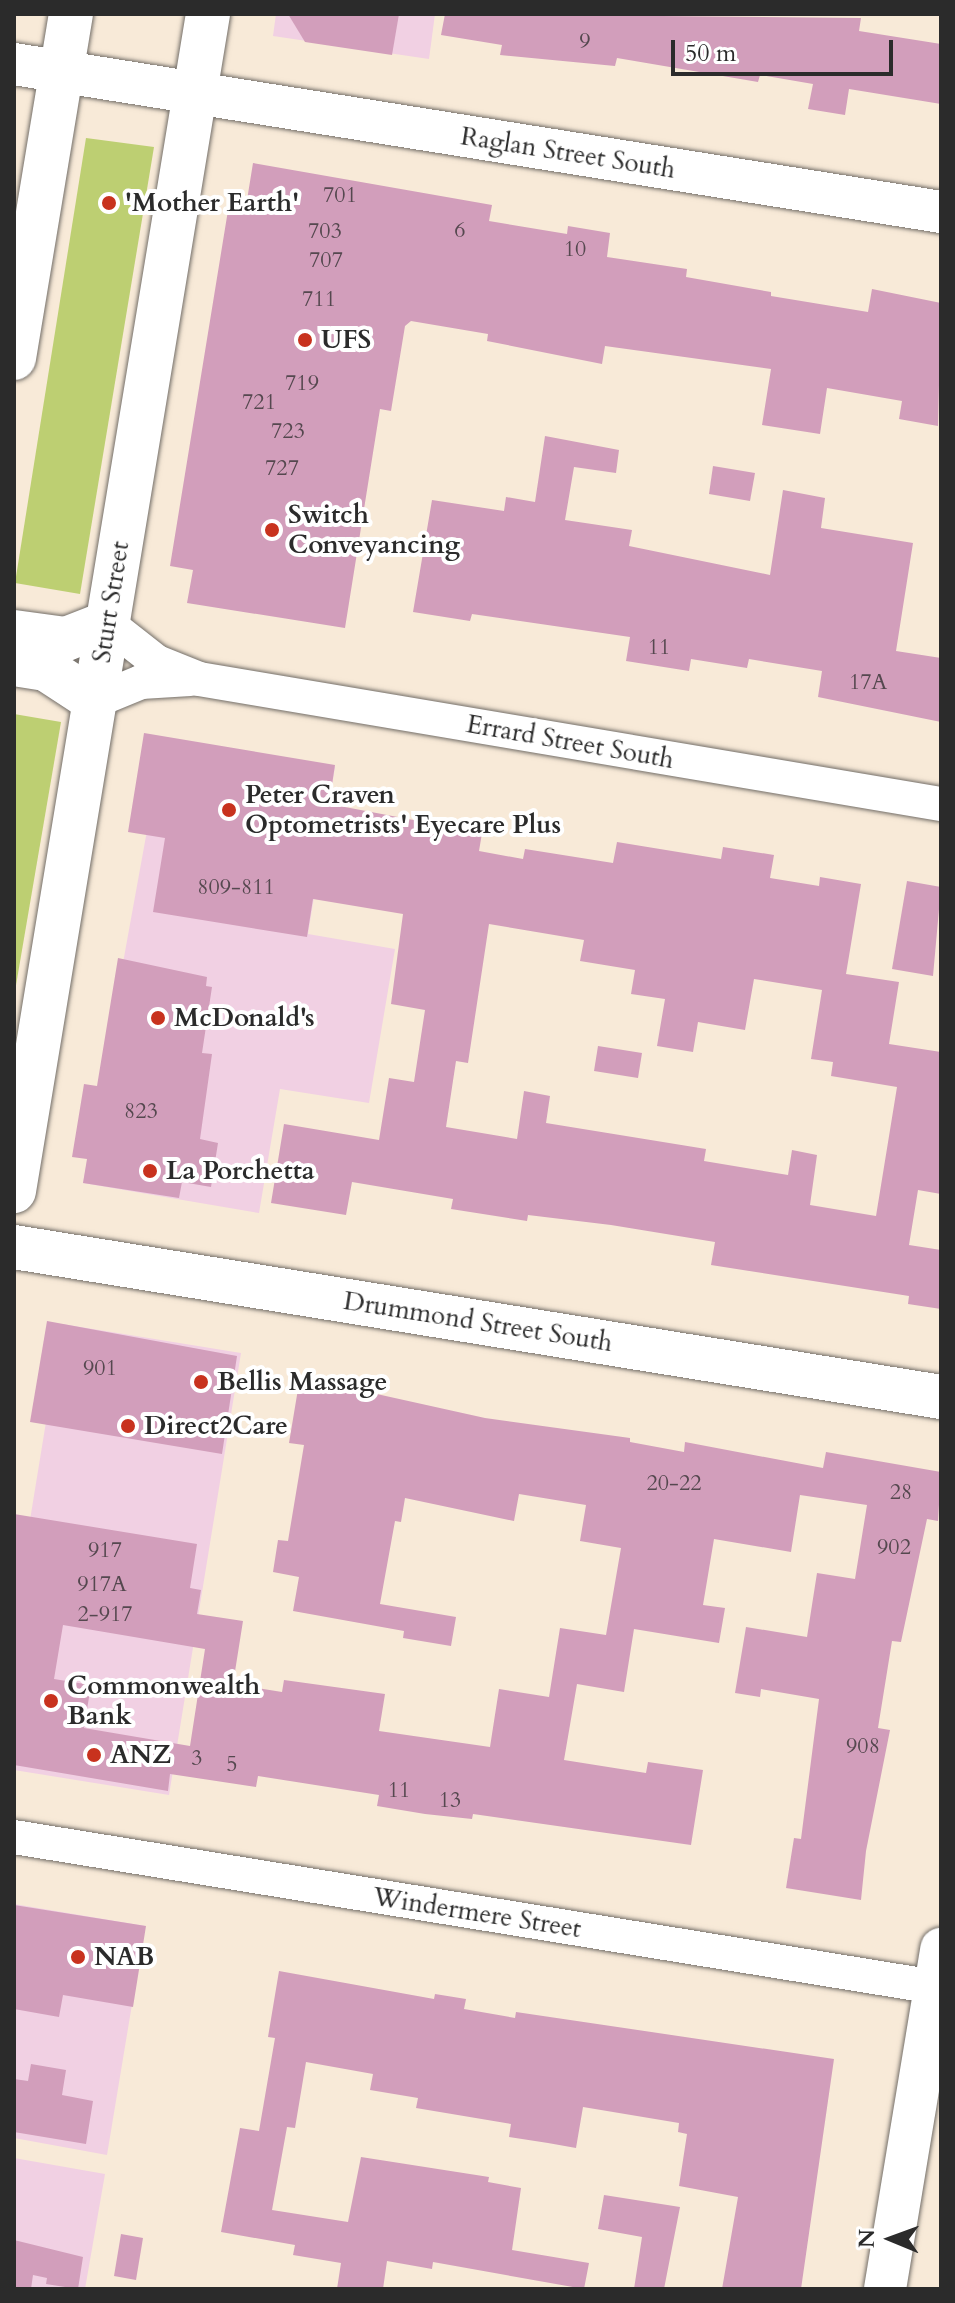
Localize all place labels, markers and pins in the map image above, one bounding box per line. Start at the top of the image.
place label: 'Mother Earth' [125,187,299,219]
marker: 'Mother Earth' [100,194,118,212]
place label: UFS [321,324,371,356]
marker: UFS [296,331,314,349]
place label: Switch Conveyancing [288,499,460,560]
marker: Switch Conveyancing [263,521,281,539]
place label: Peter Craven Optometrists' Eyecare Plus [245,779,561,840]
marker: Peter Craven Optometrists' Eyecare Plus [220,801,238,819]
place label: McDonald's [174,1002,315,1034]
marker: McDonald's [149,1009,167,1027]
place label: La Porchetta [166,1155,315,1187]
marker: La Porchetta [141,1162,159,1180]
place label: Bellis Massage [217,1366,387,1398]
marker: Bellis Massage [192,1373,210,1391]
place label: Direct2Care [144,1410,288,1442]
marker: Direct2Care [119,1417,137,1435]
place label: Commonwealth Bank [67,1670,260,1732]
marker: Commonwealth Bank [42,1692,60,1710]
place label: ANZ [110,1739,172,1771]
marker: ANZ [85,1746,103,1764]
place label: NAB [94,1941,154,1973]
marker: NAB [69,1948,87,1966]

